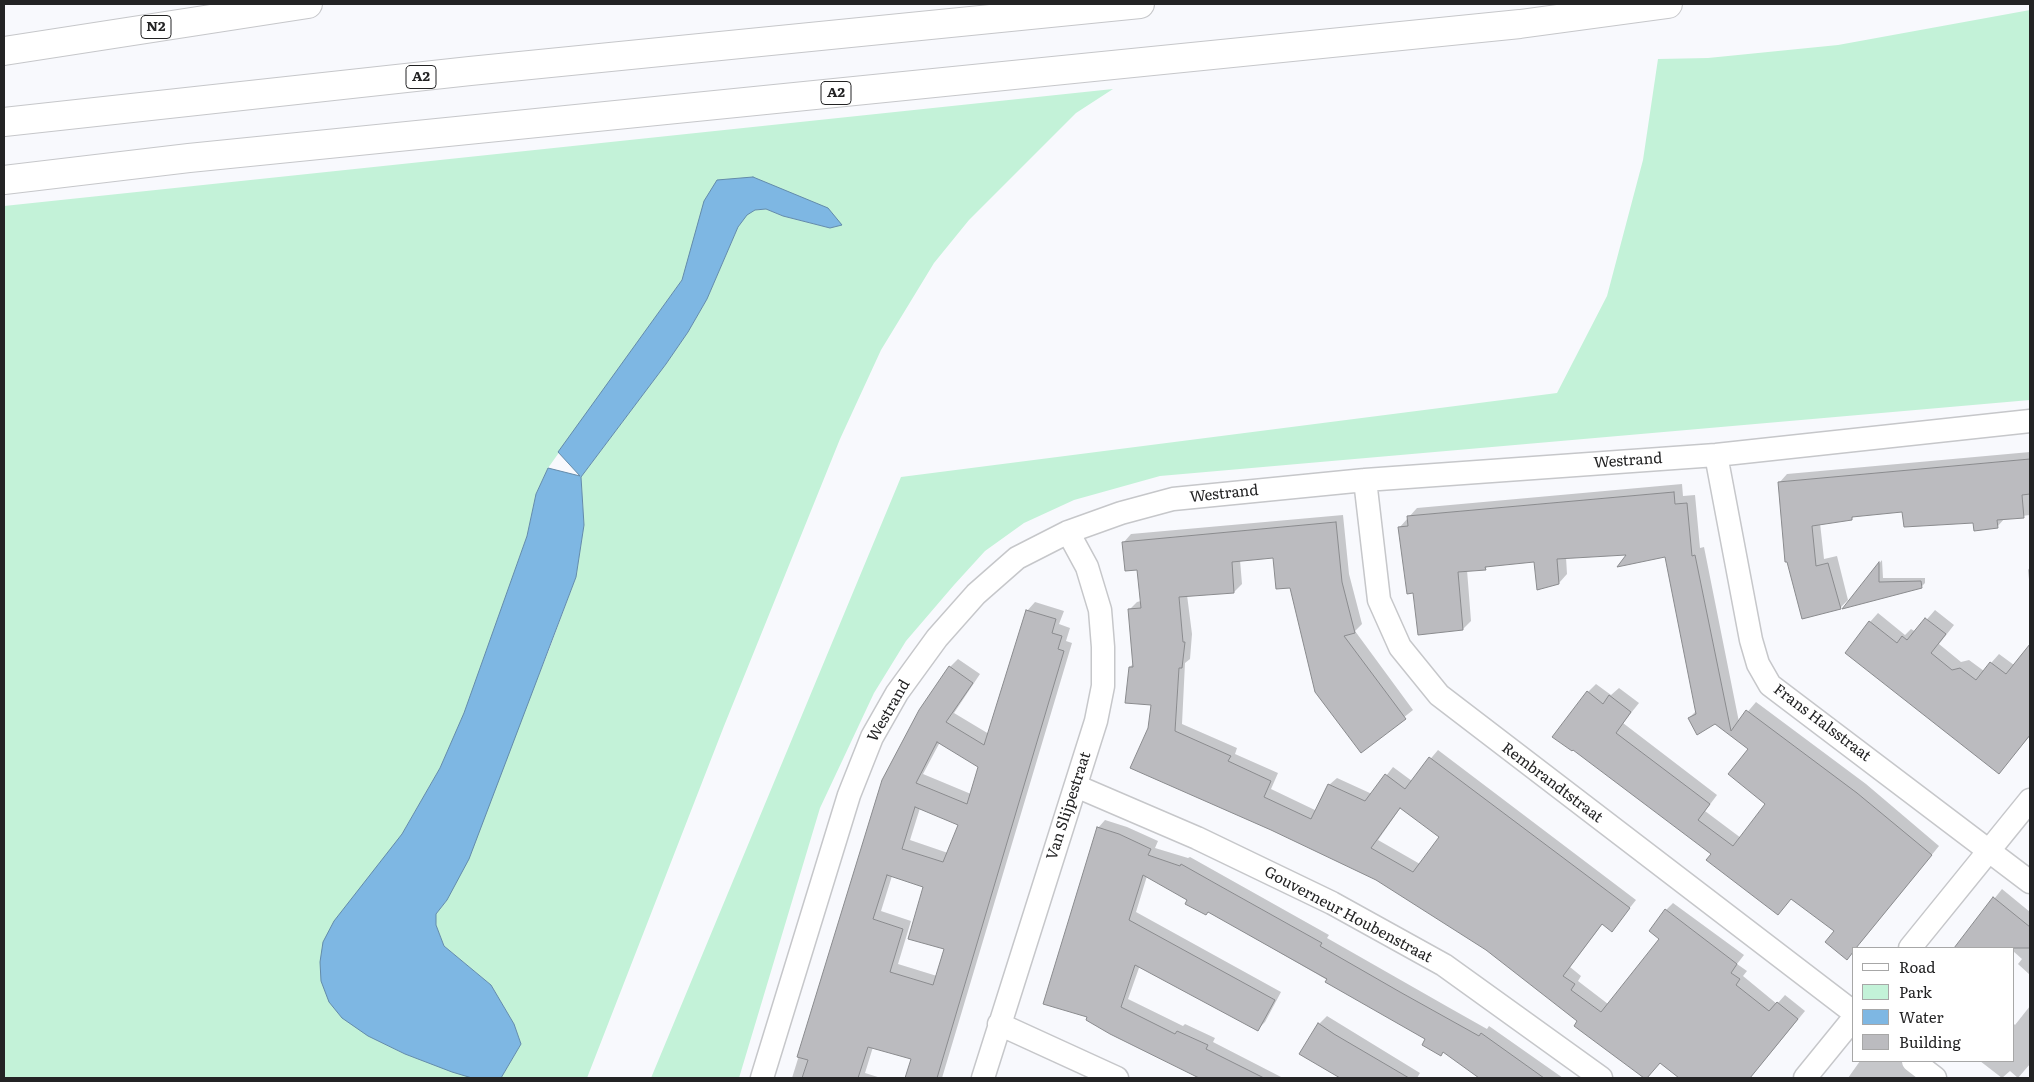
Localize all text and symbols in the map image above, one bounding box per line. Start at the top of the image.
road number: N2 [141,16,171,38]
road number: A2 [406,66,436,88]
road number: A2 [821,82,851,105]
street label: Westrand [1593,450,1663,472]
street label: Westrand [1189,481,1259,507]
street label: Westrand [864,677,914,745]
street label: Frans Halsstraat [1770,681,1874,765]
street label: Rembrandtstraat [1498,739,1606,827]
street label: Van Slijpestraat [1043,750,1095,862]
street label: Gouverneur Houbenstraat [1261,863,1435,967]
legend [1852,947,2014,1062]
text: Road [1899,955,1935,978]
text: Park [1899,980,1932,1003]
text: Water [1899,1005,1944,1028]
text: Building [1899,1030,1961,1053]

